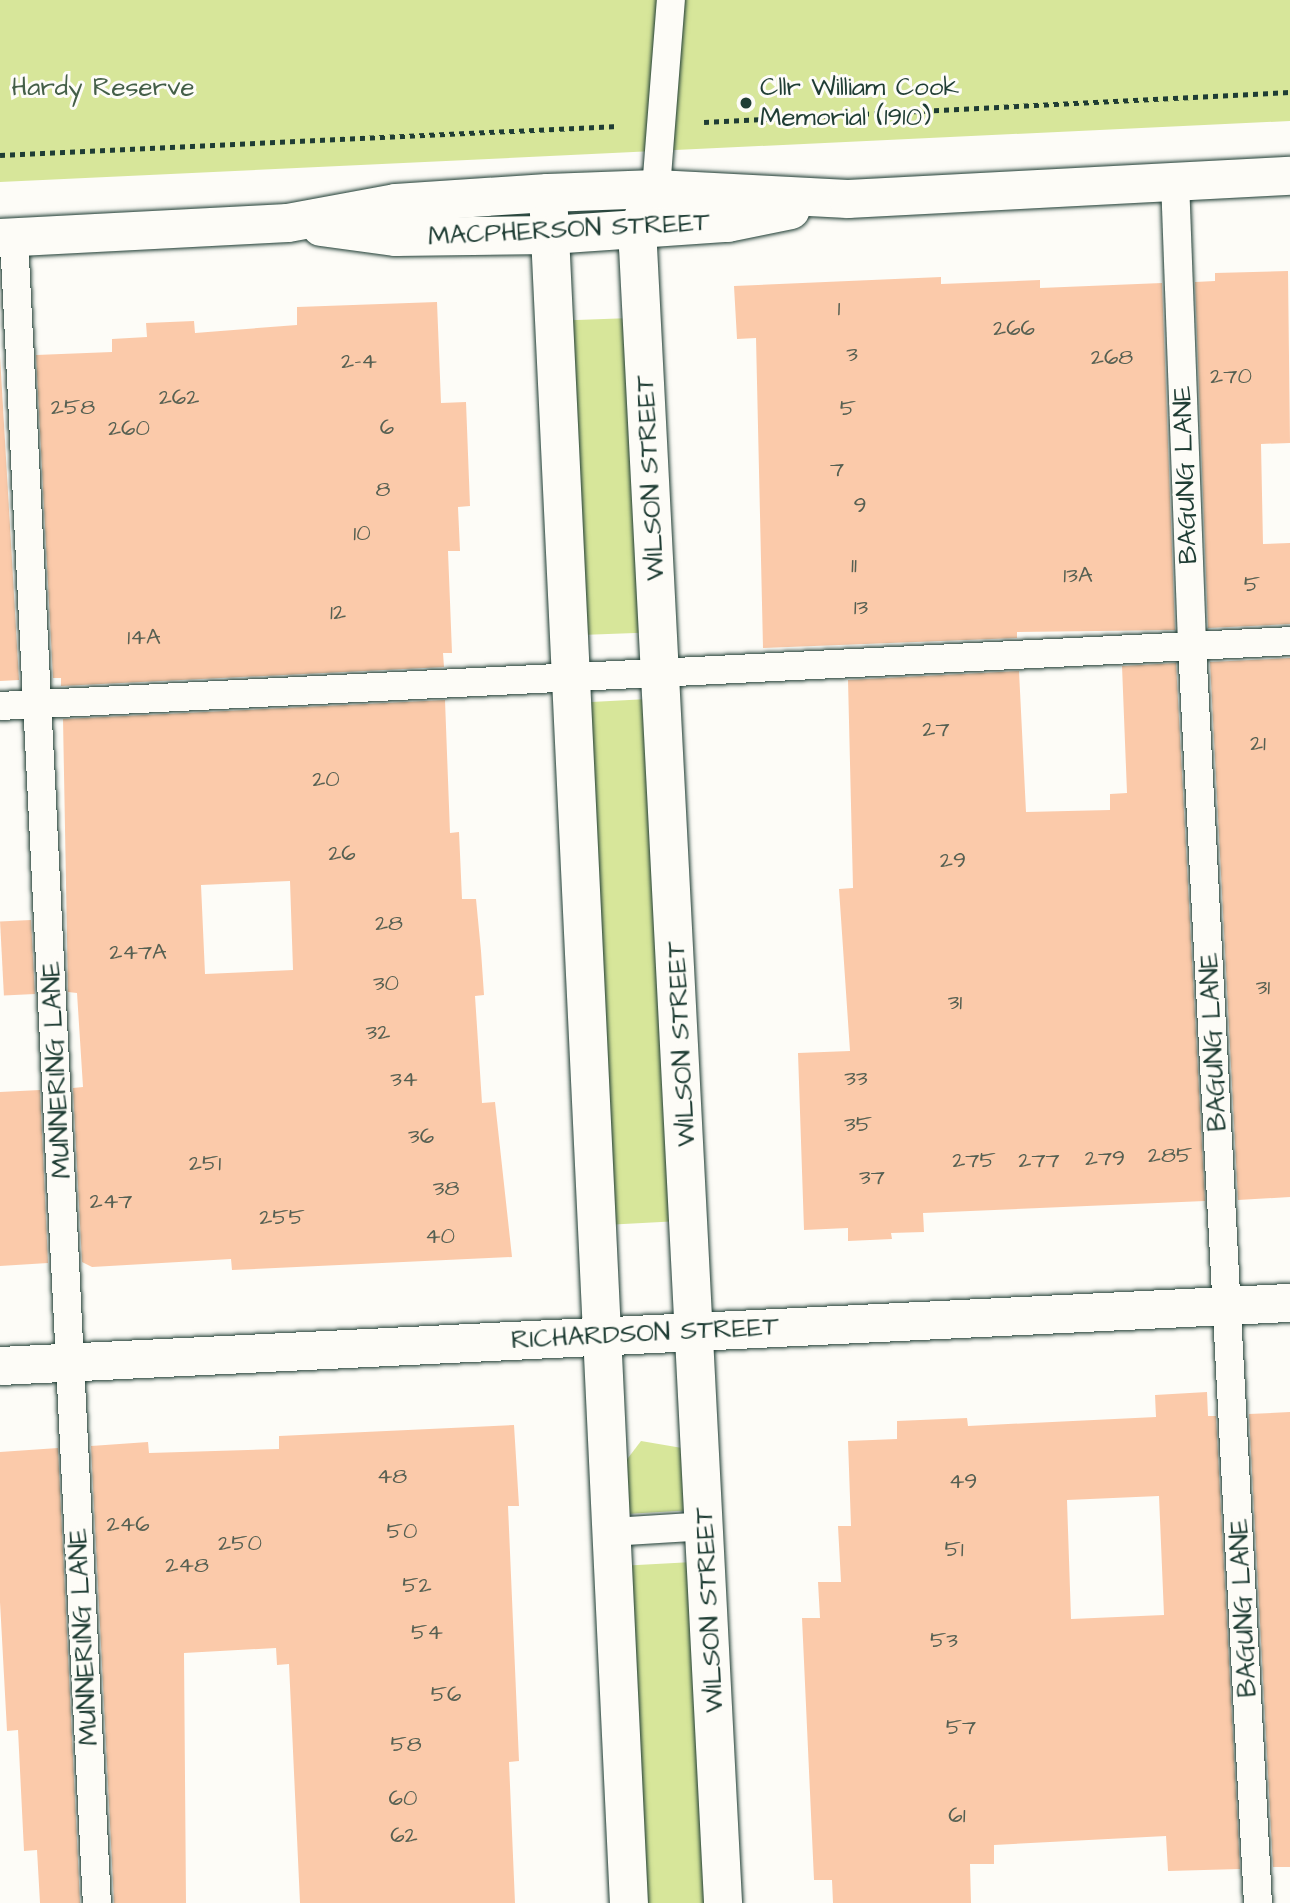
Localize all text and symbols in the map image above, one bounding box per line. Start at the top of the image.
park label: Hardy Reserve [12,72,194,104]
place label: Cllr William Cook Memorial (1910) [760,72,959,134]
marker: Cllr William Cook Memorial (1910) [738,95,754,111]
street label: MACPHERSON STREET [427,207,711,253]
house number: 1 [838,294,840,322]
house number: 266 [993,314,1035,342]
house number: 3 [846,340,858,368]
house number: 268 [1091,343,1133,371]
house number: 2-4 [341,347,377,375]
house number: 270 [1210,362,1252,390]
street label: WILSON STREET [630,375,672,581]
house number: 262 [159,383,199,411]
street label: BAGUNG LANE [1167,385,1205,565]
house number: 258 [51,393,95,421]
house number: 5 [840,394,856,422]
house number: 6 [380,413,394,441]
house number: 260 [108,414,150,442]
house number: 7 [830,455,844,483]
house number: 8 [376,475,390,503]
house number: 9 [853,491,867,519]
house number: 10 [353,519,371,547]
house number: 11 [851,551,857,579]
house number: 13A [1063,561,1093,589]
house number: 5 [1244,570,1260,598]
house number: 13 [854,593,868,621]
house number: 12 [330,598,346,626]
house number: 14A [127,623,161,651]
house number: 27 [922,715,950,743]
house number: 21 [1250,729,1266,757]
house number: 20 [312,765,340,793]
house number: 26 [328,839,356,867]
house number: 29 [940,846,966,874]
house number: 28 [375,909,403,937]
house number: 247A [109,938,167,966]
street label: WILSON STREET [661,941,703,1147]
street label: BAGUNG LANE [1194,952,1234,1132]
street label: MUNNERING LANE [36,961,78,1179]
house number: 30 [373,969,399,997]
house number: 31 [1256,973,1270,1001]
house number: 31 [948,988,962,1016]
house number: 32 [366,1018,390,1046]
house number: 33 [844,1064,868,1092]
house number: 34 [390,1065,418,1093]
house number: 35 [844,1110,872,1138]
house number: 36 [408,1122,434,1150]
house number: 285 [1148,1141,1192,1169]
house number: 279 [1085,1144,1125,1172]
house number: 275 [952,1146,996,1174]
house number: 277 [1018,1146,1060,1174]
house number: 251 [189,1149,221,1177]
house number: 37 [859,1163,885,1191]
house number: 38 [433,1174,459,1202]
house number: 247 [90,1187,132,1215]
house number: 255 [259,1203,305,1231]
house number: 40 [425,1222,455,1250]
street label: RICHARDSON STREET [510,1311,780,1357]
house number: 48 [377,1462,407,1490]
house number: 49 [949,1467,977,1495]
street label: WILSON STREET [689,1507,731,1713]
house number: 246 [106,1510,150,1538]
house number: 50 [387,1517,417,1545]
street label: BAGUNG LANE [1224,1518,1264,1698]
street label: MUNNERING LANE [63,1528,105,1746]
house number: 250 [218,1529,262,1557]
house number: 51 [944,1535,964,1563]
house number: 248 [165,1551,209,1579]
house number: 52 [402,1571,432,1599]
house number: 54 [411,1618,443,1646]
house number: 53 [930,1626,958,1654]
house number: 56 [431,1680,461,1708]
house number: 57 [946,1713,976,1741]
house number: 58 [390,1730,422,1758]
house number: 60 [389,1784,417,1812]
house number: 61 [948,1801,966,1829]
house number: 62 [390,1821,418,1849]

